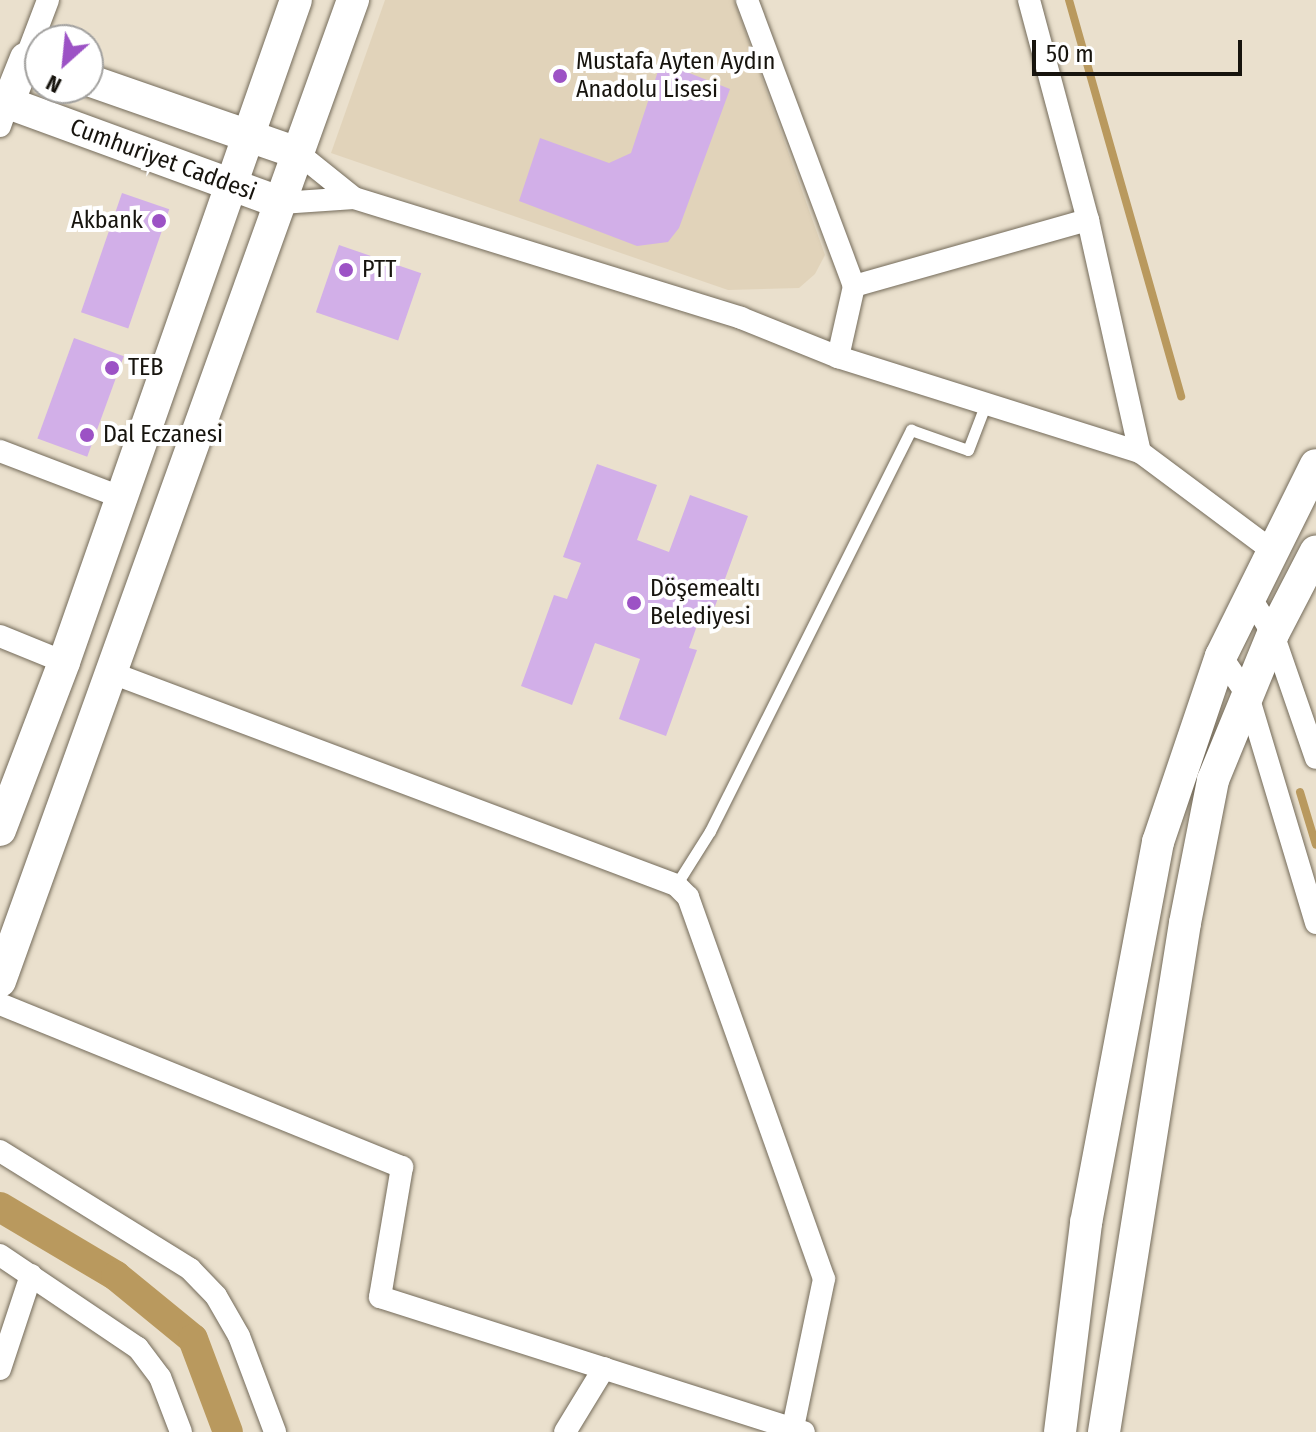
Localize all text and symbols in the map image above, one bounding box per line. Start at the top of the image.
north arrow [24,24,104,104]
scale bar [1036,24,1246,74]
text: 50 m [1046,40,1094,68]
place label: Mustafa Ayten Aydın Anadolu Lisesi [576,48,775,104]
marker: Mustafa Ayten Aydın Anadolu Lisesi [551,67,569,85]
text: N [42,69,66,99]
street label: Cumhuriyet Caddesi [66,113,260,207]
place label: Akbank [71,207,143,235]
marker: Akbank [150,212,168,230]
place label: PTT [362,256,396,284]
marker: PTT [337,261,355,279]
place label: TEB [128,354,163,382]
marker: TEB [103,359,121,377]
place label: Dal Eczanesi [103,421,223,449]
marker: Dal Eczanesi [78,426,96,444]
place label: Döşemealtı Belediyesi [650,575,761,631]
marker: Döşemealtı Belediyesi [625,594,643,612]

